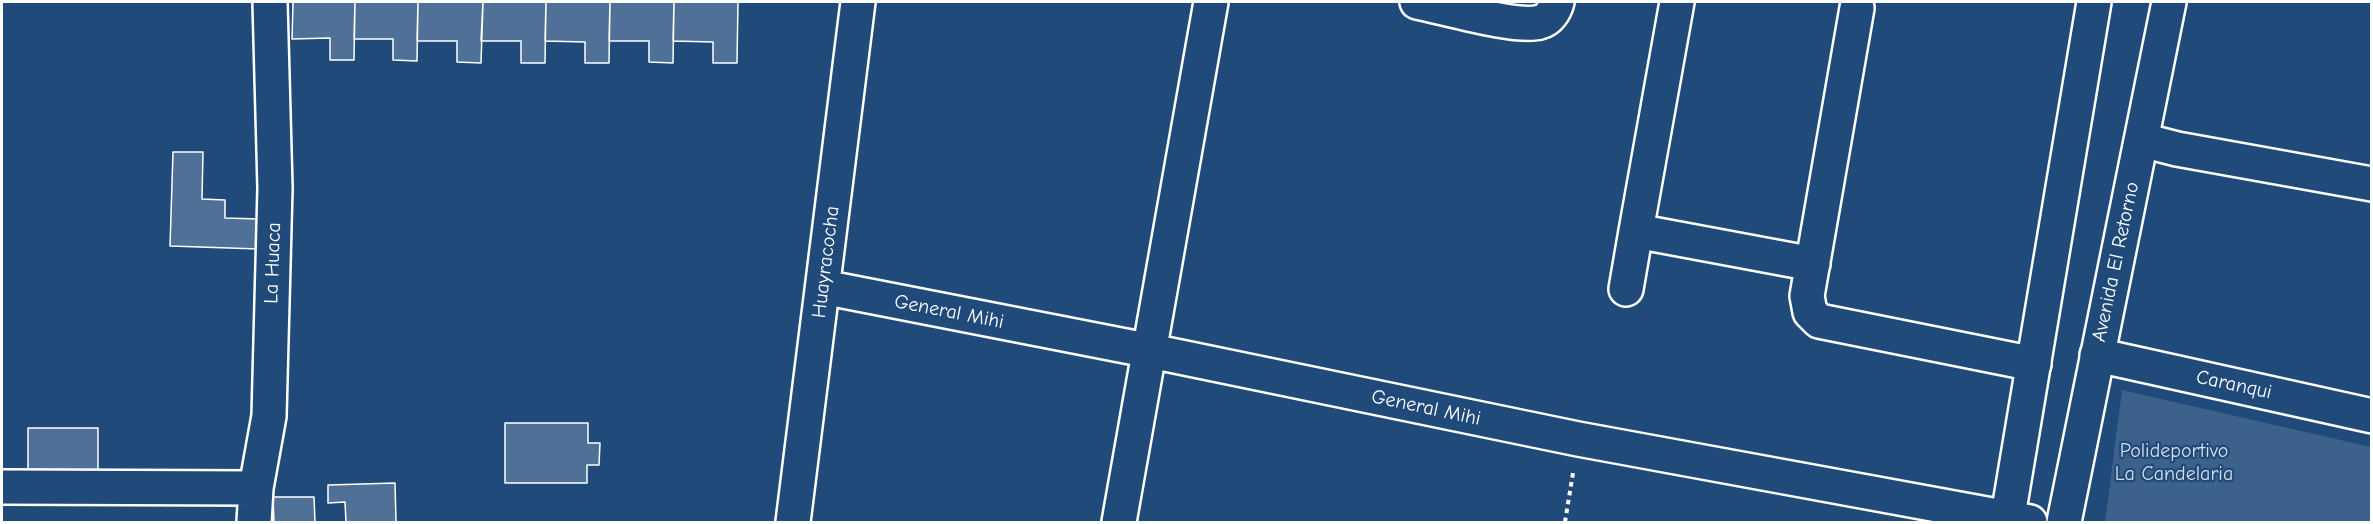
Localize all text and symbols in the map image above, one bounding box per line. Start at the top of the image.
street label: Avenida El Retorno [2087,180,2145,344]
street label: Huayracocha [807,205,845,319]
street label: La Huaca [260,222,286,304]
street label: General Mihi [892,290,1006,334]
street label: Caranqui [2194,365,2274,405]
street label: General Mihi [1369,385,1483,431]
park label: Polideportivo La Candelaria [2115,439,2233,486]

